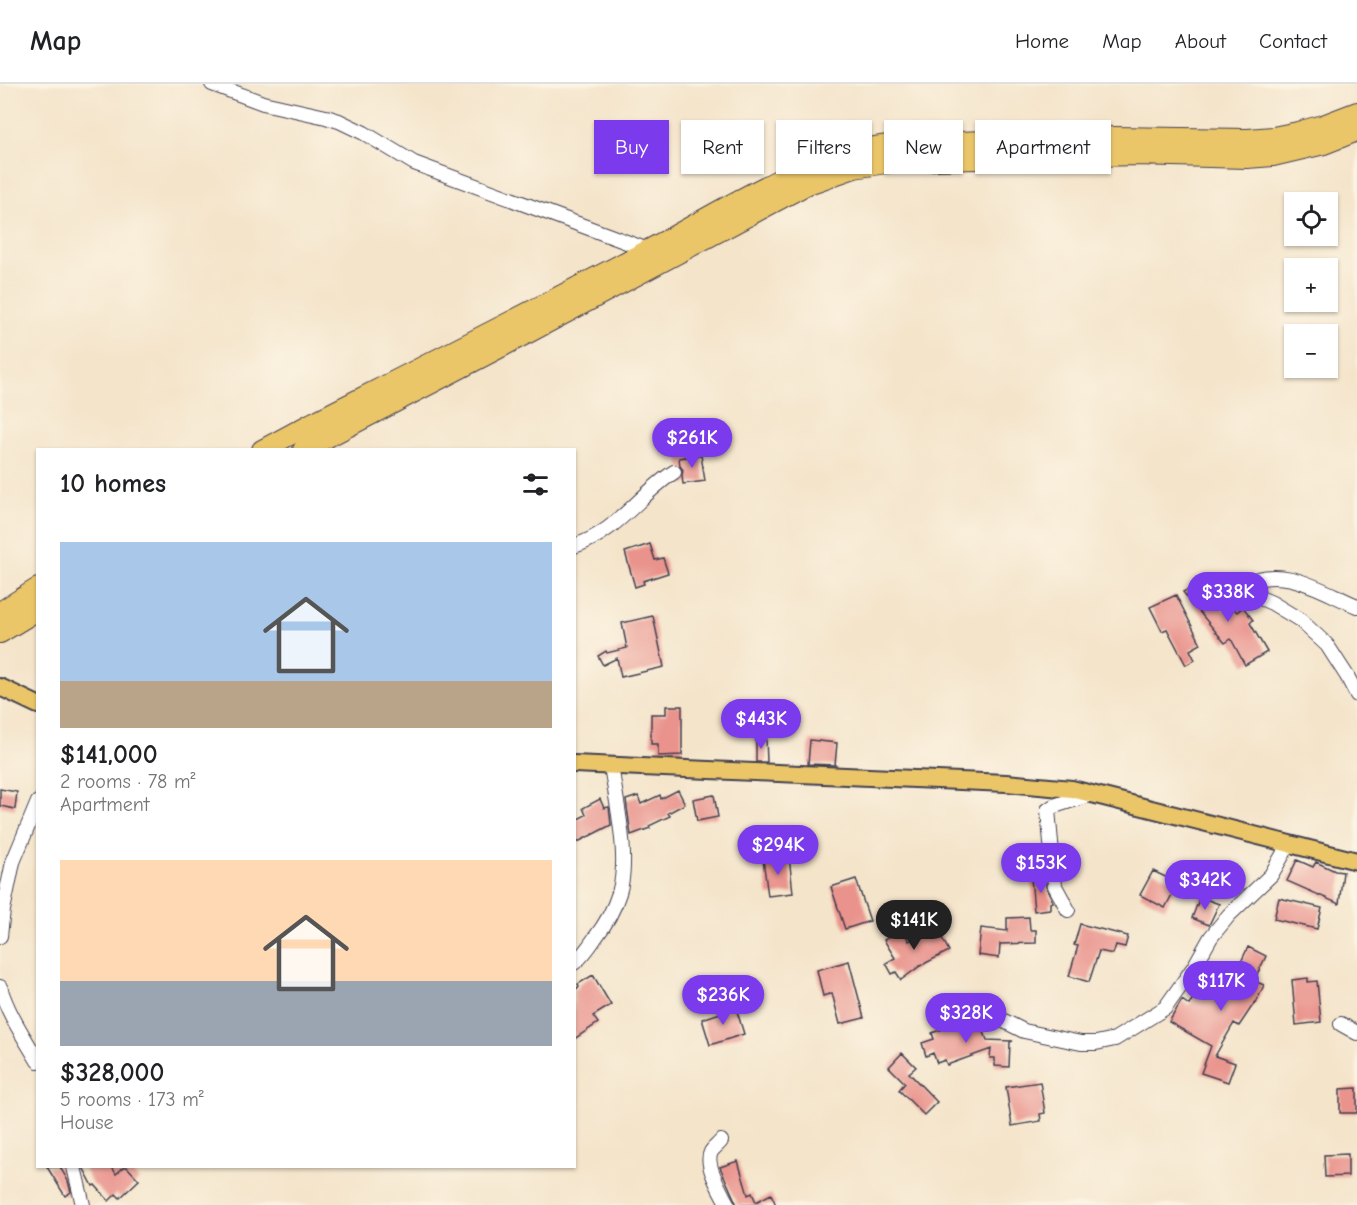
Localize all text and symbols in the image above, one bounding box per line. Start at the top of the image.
text: Map [30,25,81,57]
text: Home [1015,29,1069,53]
text: Map [1102,29,1142,53]
text: About [1175,29,1226,53]
text: Contact [1259,29,1327,53]
chip: Buy [594,120,669,174]
chip: Rent [681,120,764,174]
chip: Filters [776,120,872,174]
chip: New [884,120,963,174]
chip: Apartment [975,120,1111,174]
map controls [1284,192,1338,378]
button: locate [1284,192,1338,246]
button: + [1284,258,1338,312]
button: − [1284,324,1338,378]
pin: $261K [650,418,734,469]
text: $261K [666,426,718,449]
icon: filters [519,468,552,501]
text: 10 homes [60,469,166,499]
pin: $338K [1186,572,1270,623]
text: $338K [1201,580,1255,603]
icon: home [252,581,360,689]
pin: $443K [719,699,803,750]
text: $443K [735,707,787,730]
text: $141,000 [60,740,158,770]
text: 2 rooms · 78 m² [60,770,196,793]
text: Apartment [60,793,150,816]
pin: $294K [736,825,820,876]
text: $294K [751,833,805,856]
pin: $153K [999,843,1083,894]
text: $153K [1015,851,1067,874]
pin: $342K [1163,860,1247,911]
text: $342K [1179,868,1231,891]
icon: home [252,899,360,1007]
pin: $141K [872,900,956,951]
text: $141K [890,908,938,931]
pin: $117K [1179,961,1263,1012]
text: $117K [1197,969,1245,992]
pin: $236K [681,975,765,1026]
text: $236K [696,983,750,1006]
pin: $328K [924,993,1008,1044]
text: $328K [939,1001,993,1024]
text: $328,000 [60,1058,164,1088]
text: 5 rooms · 173 m² [60,1088,204,1111]
text: House [60,1111,114,1134]

